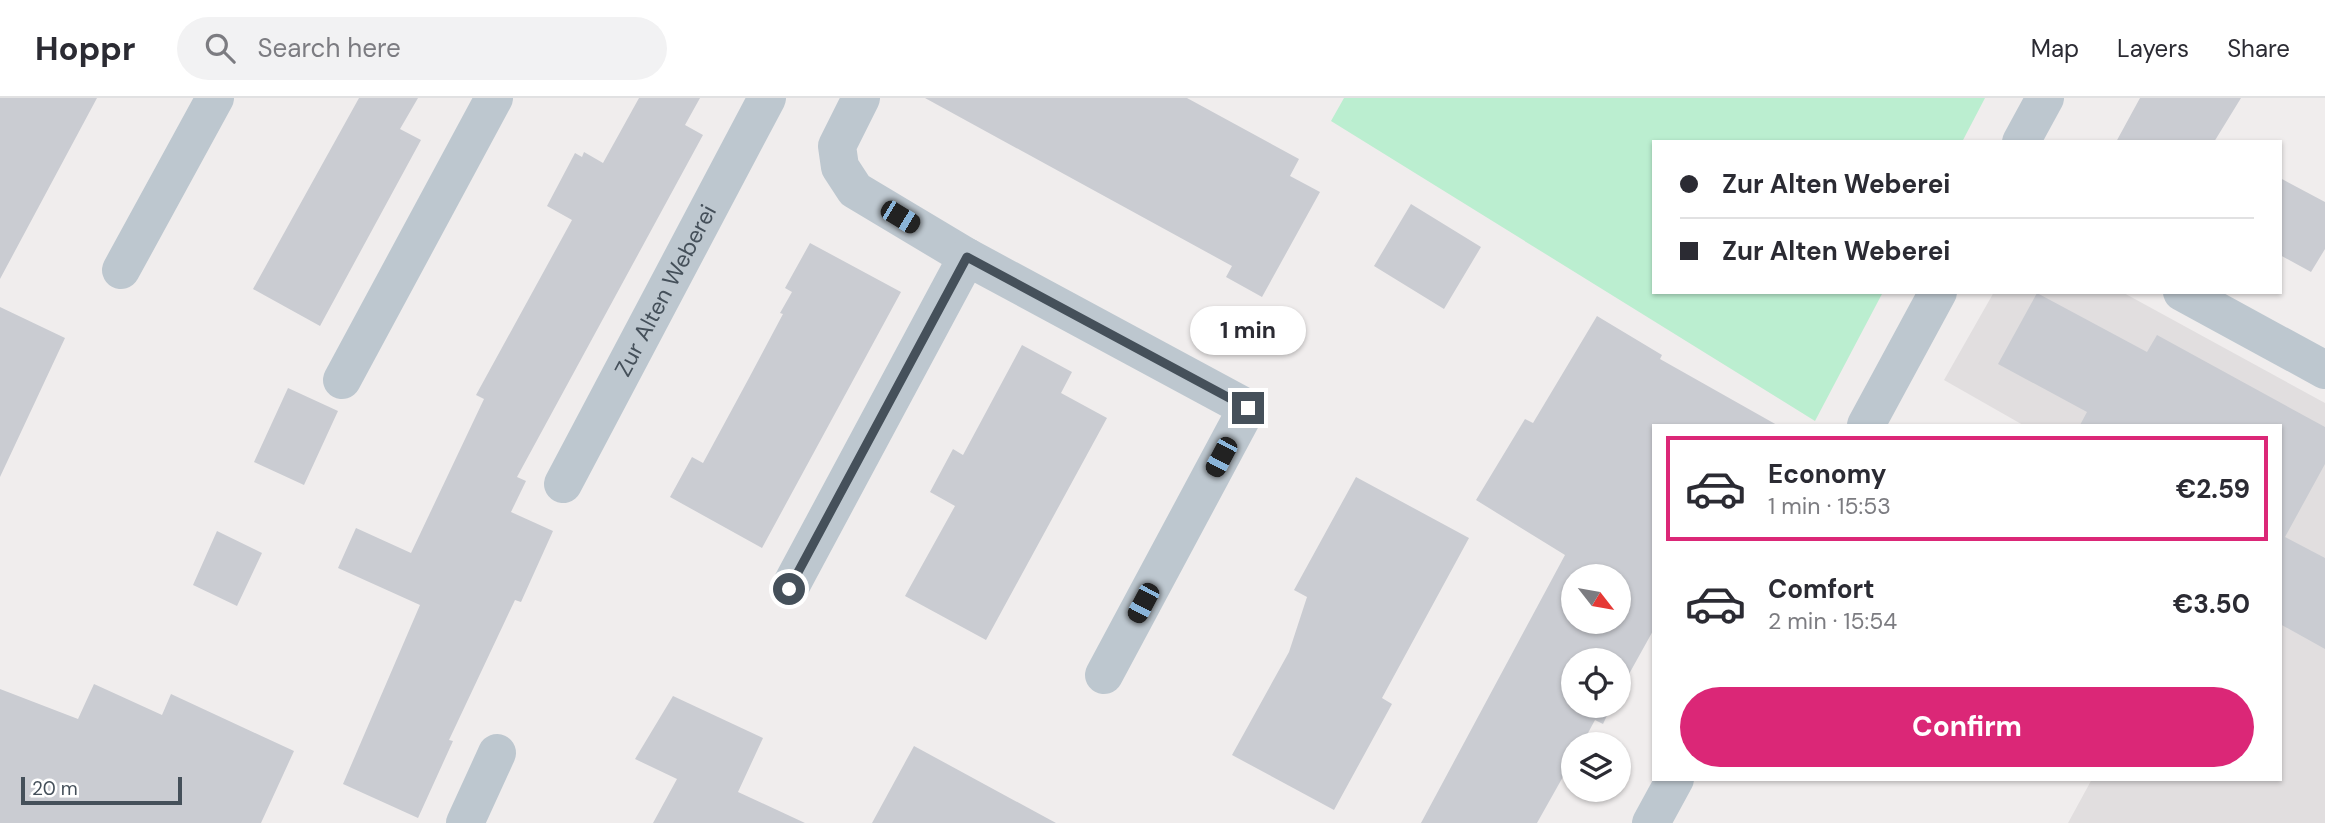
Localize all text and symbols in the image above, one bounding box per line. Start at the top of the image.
search box [177,17,667,80]
text: Hoppr [35,27,135,70]
icon: search [201,29,239,67]
text: Search here [257,31,401,65]
text: Map [2031,33,2079,64]
text: Layers [2117,33,2189,64]
text: Share [2227,33,2290,64]
text: Zur Alten Weberei [1722,167,1950,201]
car [877,197,924,237]
street label: Zur Alten Weberei [608,199,723,381]
text: Zur Alten Weberei [1722,234,1950,268]
callout: 1 min [1190,306,1306,356]
text: 1 min [1220,315,1276,345]
route end [1232,392,1264,424]
car [1202,434,1241,480]
icon: car [1684,457,1747,520]
text: Economy [1768,457,1886,491]
text: €2.59 [2176,472,2250,506]
text: 1 min · 15:53 [1768,491,1891,521]
north arrow [1561,564,1631,634]
map controls [1561,564,1631,802]
icon: car [1684,572,1747,635]
text: Comfort [1768,572,1874,606]
route start [773,573,805,605]
car [1124,580,1163,626]
text: €3.50 [2173,587,2250,621]
text: 2 min · 15:54 [1768,606,1897,636]
button: locate [1561,648,1631,718]
button: Confirm [1680,687,2254,767]
button: layers [1561,732,1631,802]
scale bar [21,774,182,806]
text: 20 m [32,776,78,801]

